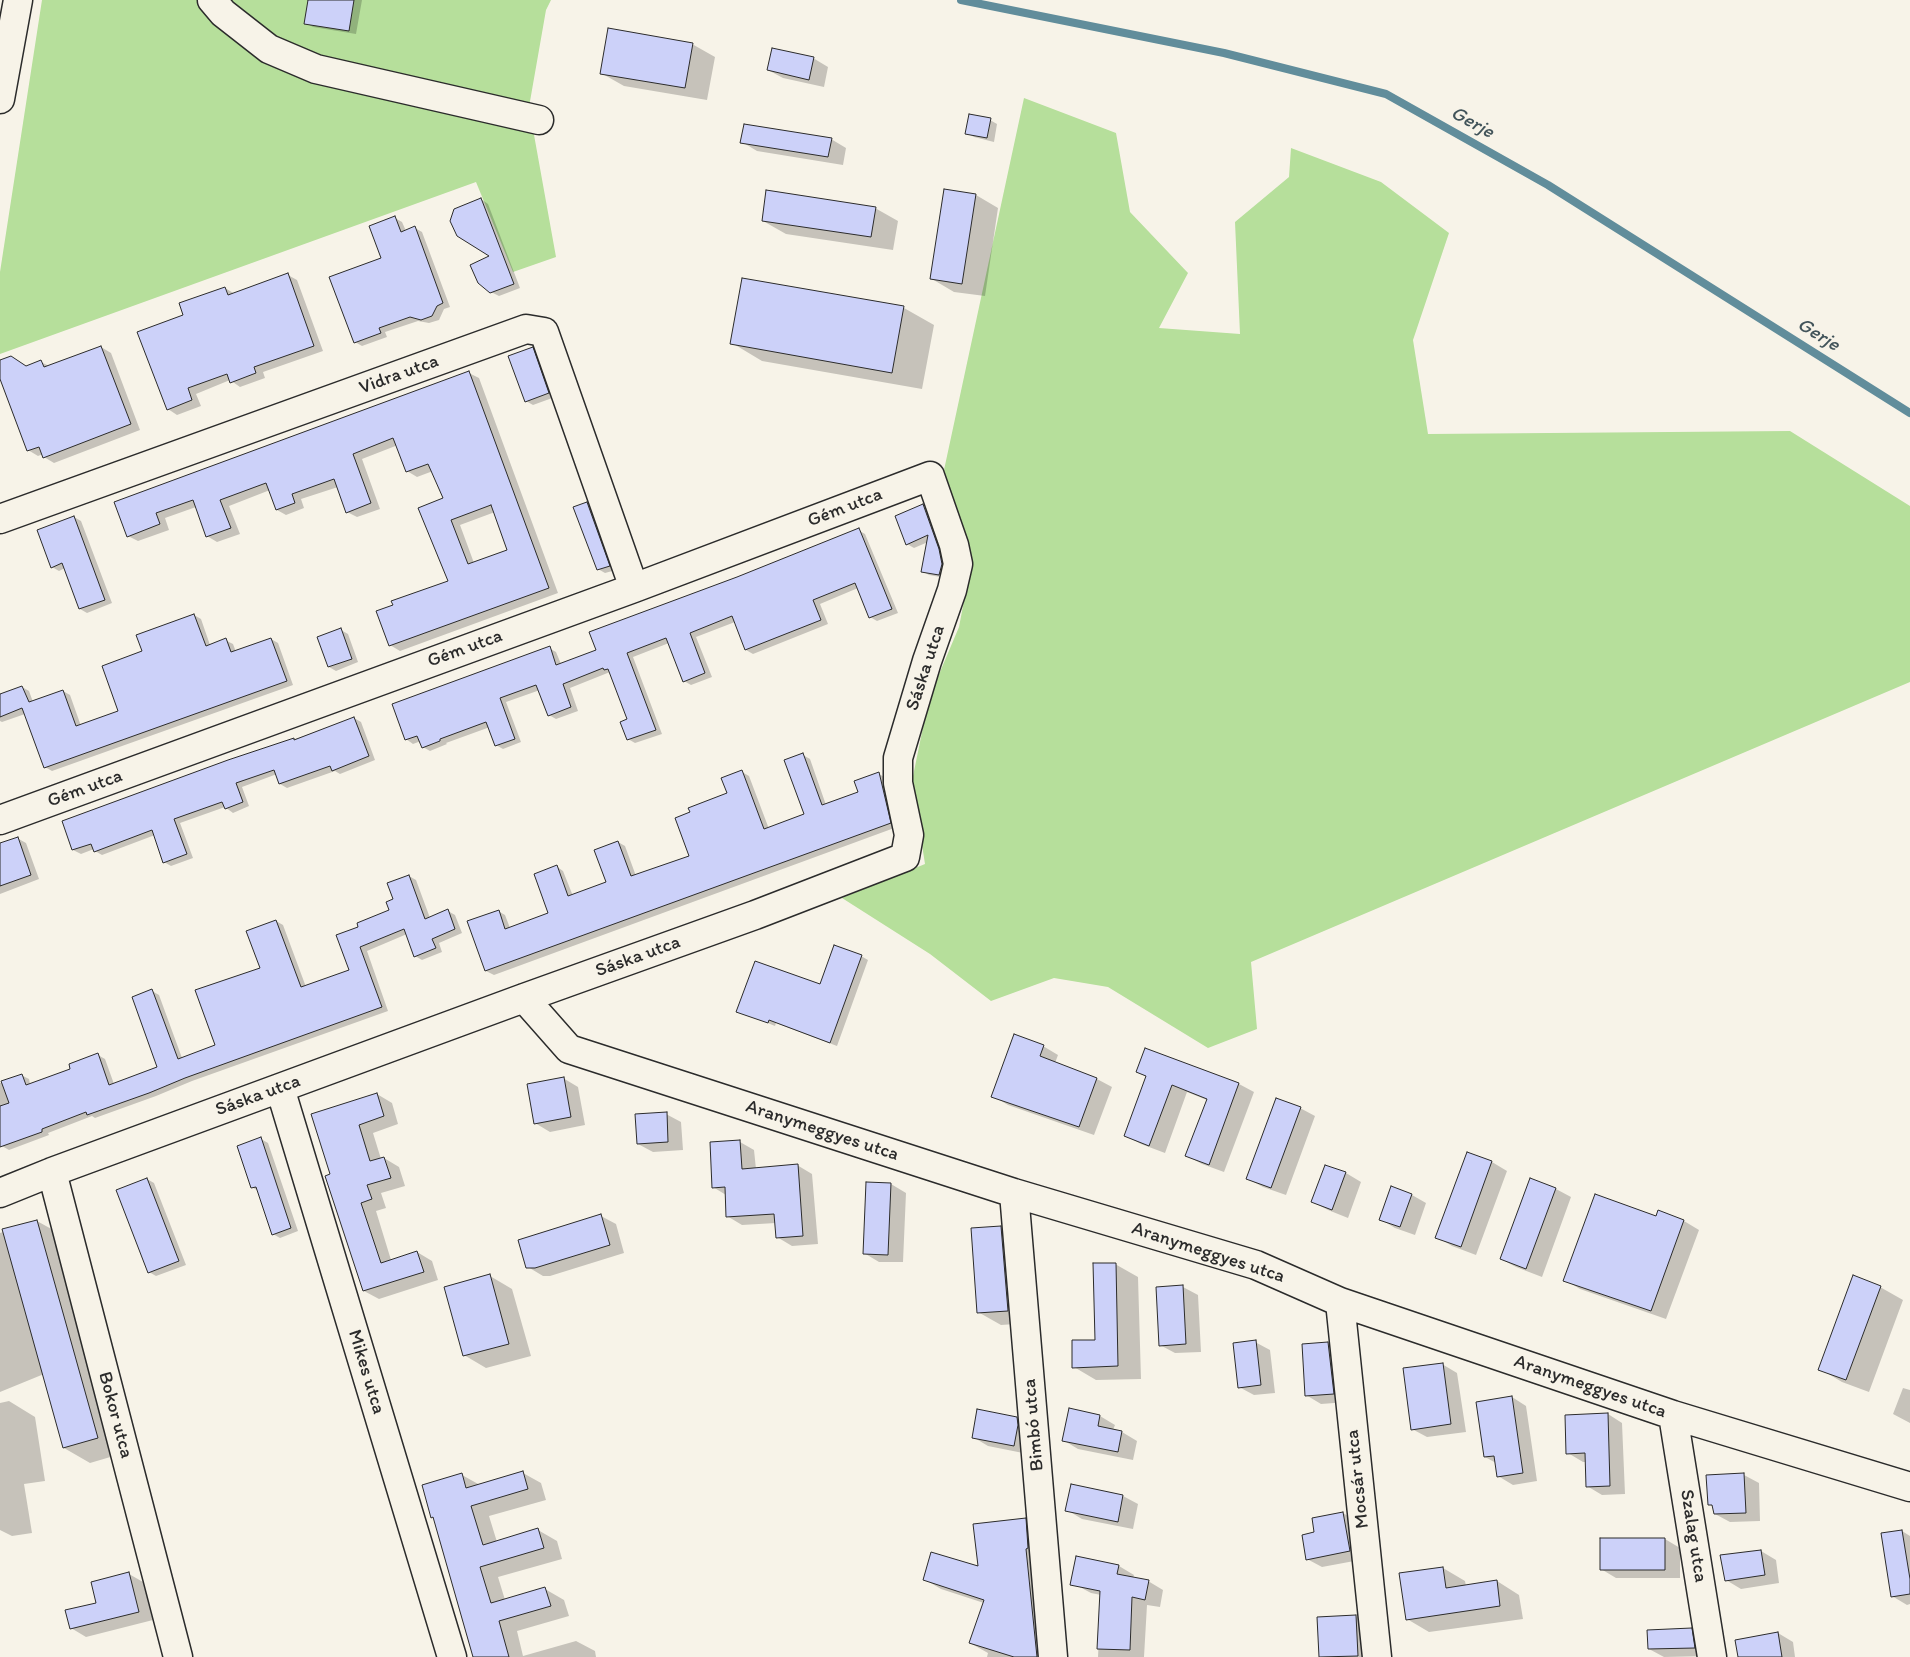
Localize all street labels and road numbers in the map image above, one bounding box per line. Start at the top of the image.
street label: Vidra utca [356,350,442,400]
street label: Gém utca [804,483,886,533]
street label: Sáska utca [901,622,951,714]
street label: Gém utca [424,625,506,673]
street label: Gém utca [44,765,126,813]
street label: Sáska utca [593,931,683,983]
street label: Sáska utca [213,1070,303,1122]
street label: Aranymeggyes utca [743,1096,901,1166]
street label: Aranymeggyes utca [1129,1218,1287,1288]
street label: Mikes utca [342,1327,390,1417]
street label: Aranymeggyes utca [1511,1350,1669,1424]
street label: Bokor utca [93,1369,137,1461]
street label: Bimbó utca [1019,1378,1049,1472]
street label: Mocsár utca [1341,1428,1375,1530]
street label: Szalag utca [1674,1488,1712,1584]

